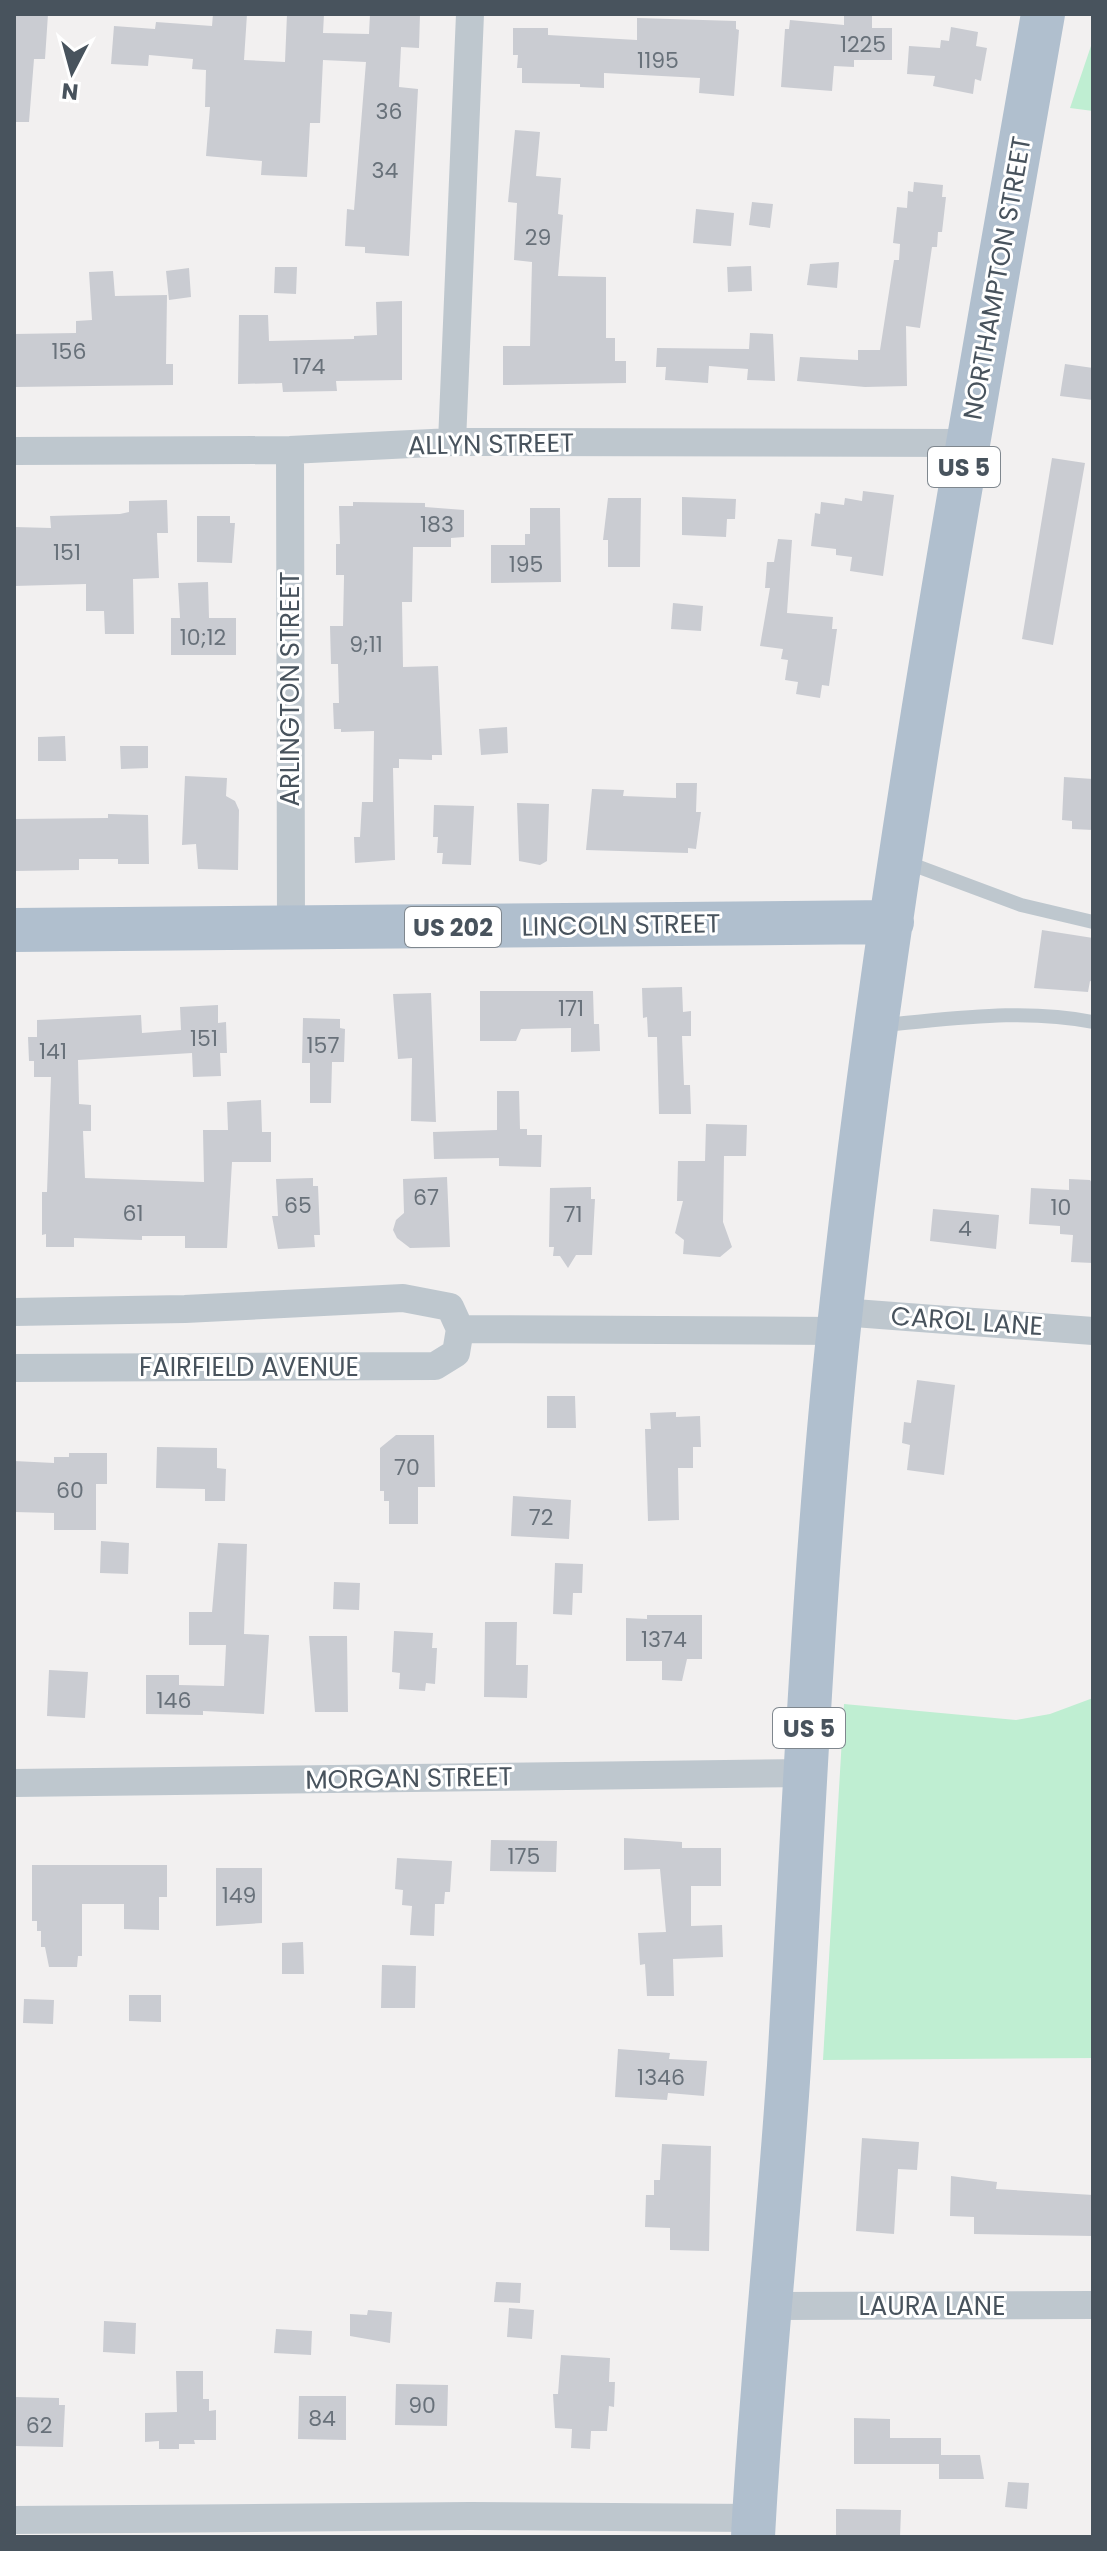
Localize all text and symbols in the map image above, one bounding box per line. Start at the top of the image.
house number: 1225 [840,29,886,60]
north arrow [32,32,112,112]
house number: 1195 [637,45,679,76]
text: N [60,75,80,108]
house number: 36 [376,96,402,127]
street label: NORTHAMPTON STREET [954,133,1040,423]
house number: 34 [372,155,399,186]
house number: 29 [525,222,551,253]
house number: 156 [52,336,86,367]
house number: 174 [293,351,326,382]
street label: ALLYN STREET [408,425,574,463]
road number: US 5 [928,447,1000,487]
house number: 183 [420,509,454,540]
house number: 151 [53,537,81,568]
house number: 195 [509,549,543,580]
street label: ARLINGTON STREET [272,571,308,807]
house number: 10;12 [180,622,226,653]
house number: 9;11 [349,629,383,660]
street label: LINCOLN STREET [521,905,721,945]
road number: US 202 [405,907,501,947]
house number: 171 [558,993,584,1024]
house number: 151 [190,1023,218,1054]
house number: 157 [307,1030,339,1061]
house number: 141 [39,1036,67,1067]
house number: 67 [413,1182,439,1213]
house number: 65 [284,1190,312,1221]
house number: 10 [1051,1192,1071,1223]
house number: 61 [122,1198,144,1229]
house number: 71 [563,1199,583,1230]
house number: 4 [958,1213,972,1244]
street label: CAROL LANE [890,1298,1044,1344]
street label: FAIRFIELD AVENUE [139,1349,359,1385]
house number: 70 [394,1452,420,1483]
house number: 60 [56,1475,84,1506]
house number: 72 [529,1502,553,1533]
house number: 1374 [641,1624,687,1655]
house number: 146 [157,1685,191,1716]
road number: US 5 [773,1708,845,1748]
street label: MORGAN STREET [305,1758,513,1798]
house number: 175 [508,1841,540,1872]
house number: 149 [222,1880,256,1911]
house number: 1346 [637,2062,685,2093]
street label: LAURA LANE [859,2288,1005,2324]
house number: 90 [408,2390,436,2421]
house number: 84 [308,2403,336,2434]
house number: 62 [26,2410,52,2441]

